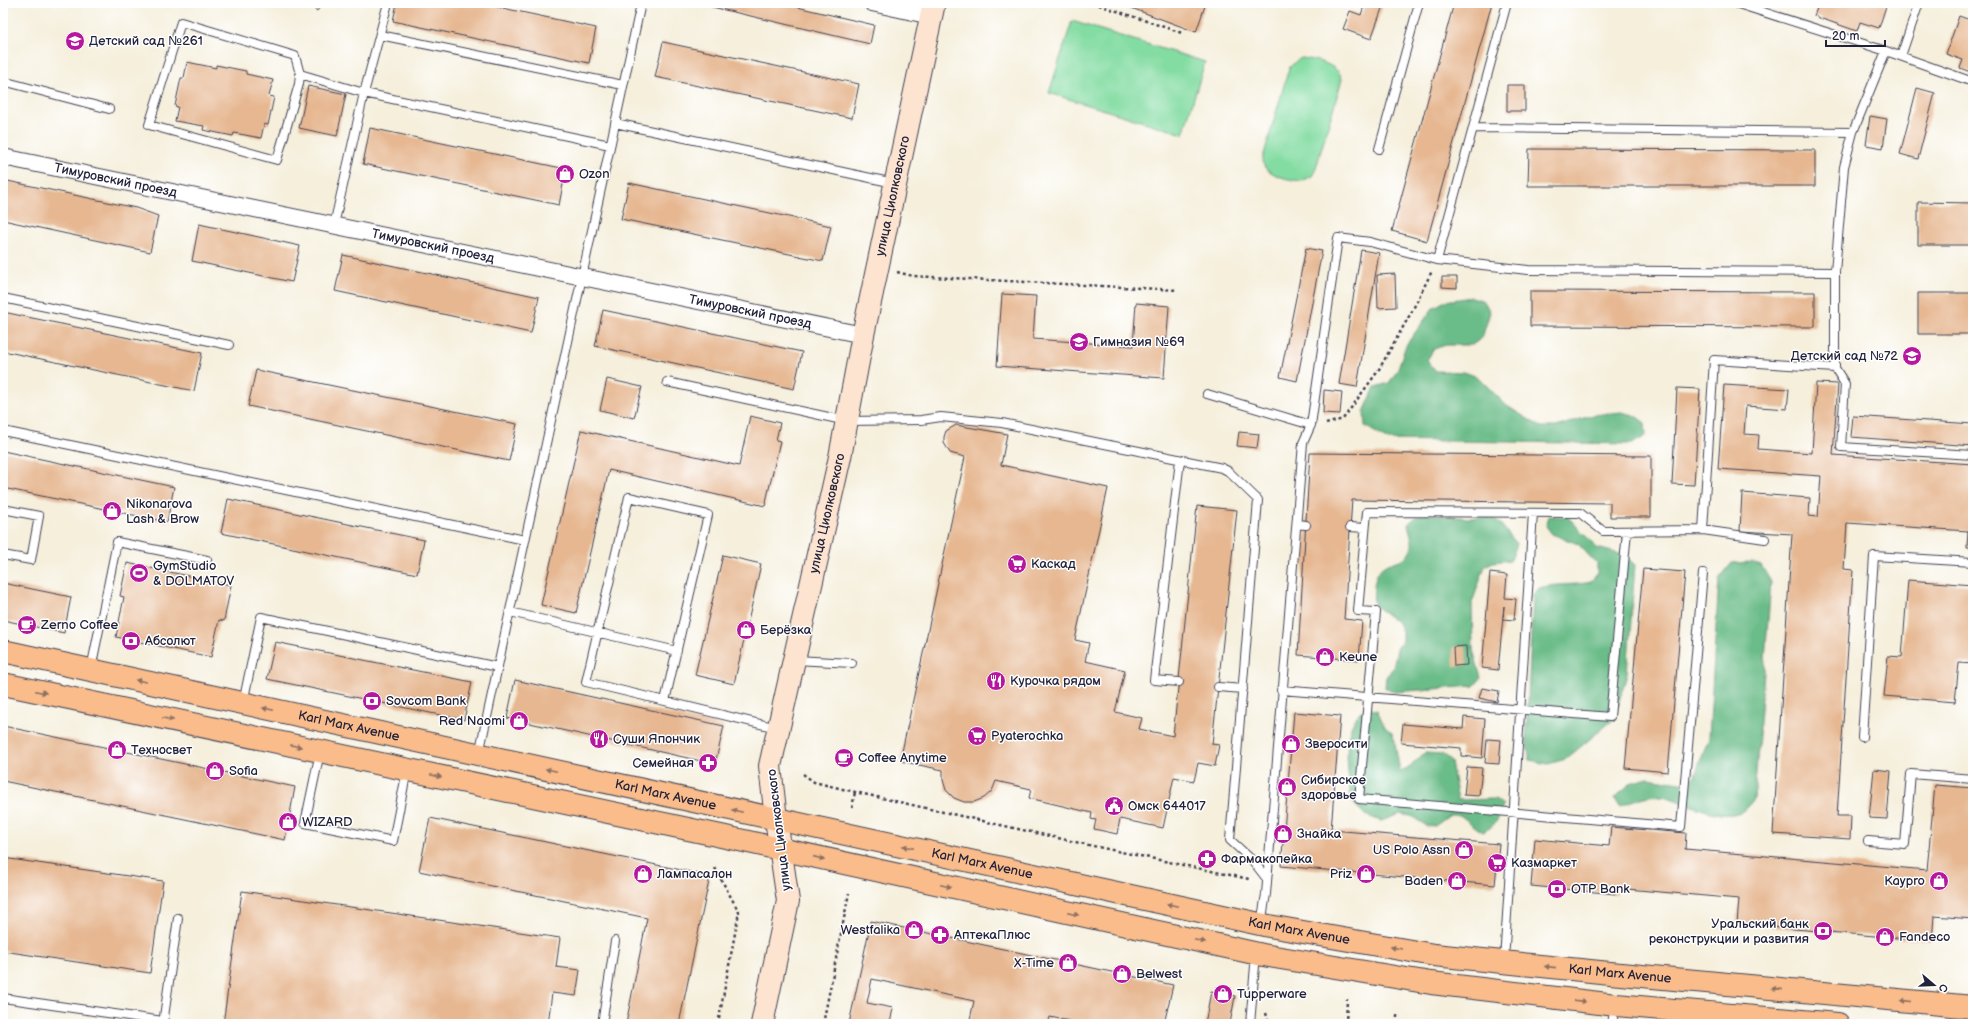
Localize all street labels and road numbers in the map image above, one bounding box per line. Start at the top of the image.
street label: улица Циолковского [872,134,913,258]
street label: Тимуровский проезд [53,160,179,201]
street label: Тимуровский проезд [370,225,496,266]
street label: Тимуровский проезд [687,291,813,332]
street label: улица Циолковского [806,452,849,575]
street label: Karl Marx Avenue [297,707,401,745]
street label: улица Циолковского [764,768,794,892]
street label: Karl Marx Avenue [613,776,718,814]
street label: Karl Marx Avenue [930,845,1035,883]
street label: Karl Marx Avenue [1247,914,1352,948]
street label: Karl Marx Avenue [1568,961,1672,987]

